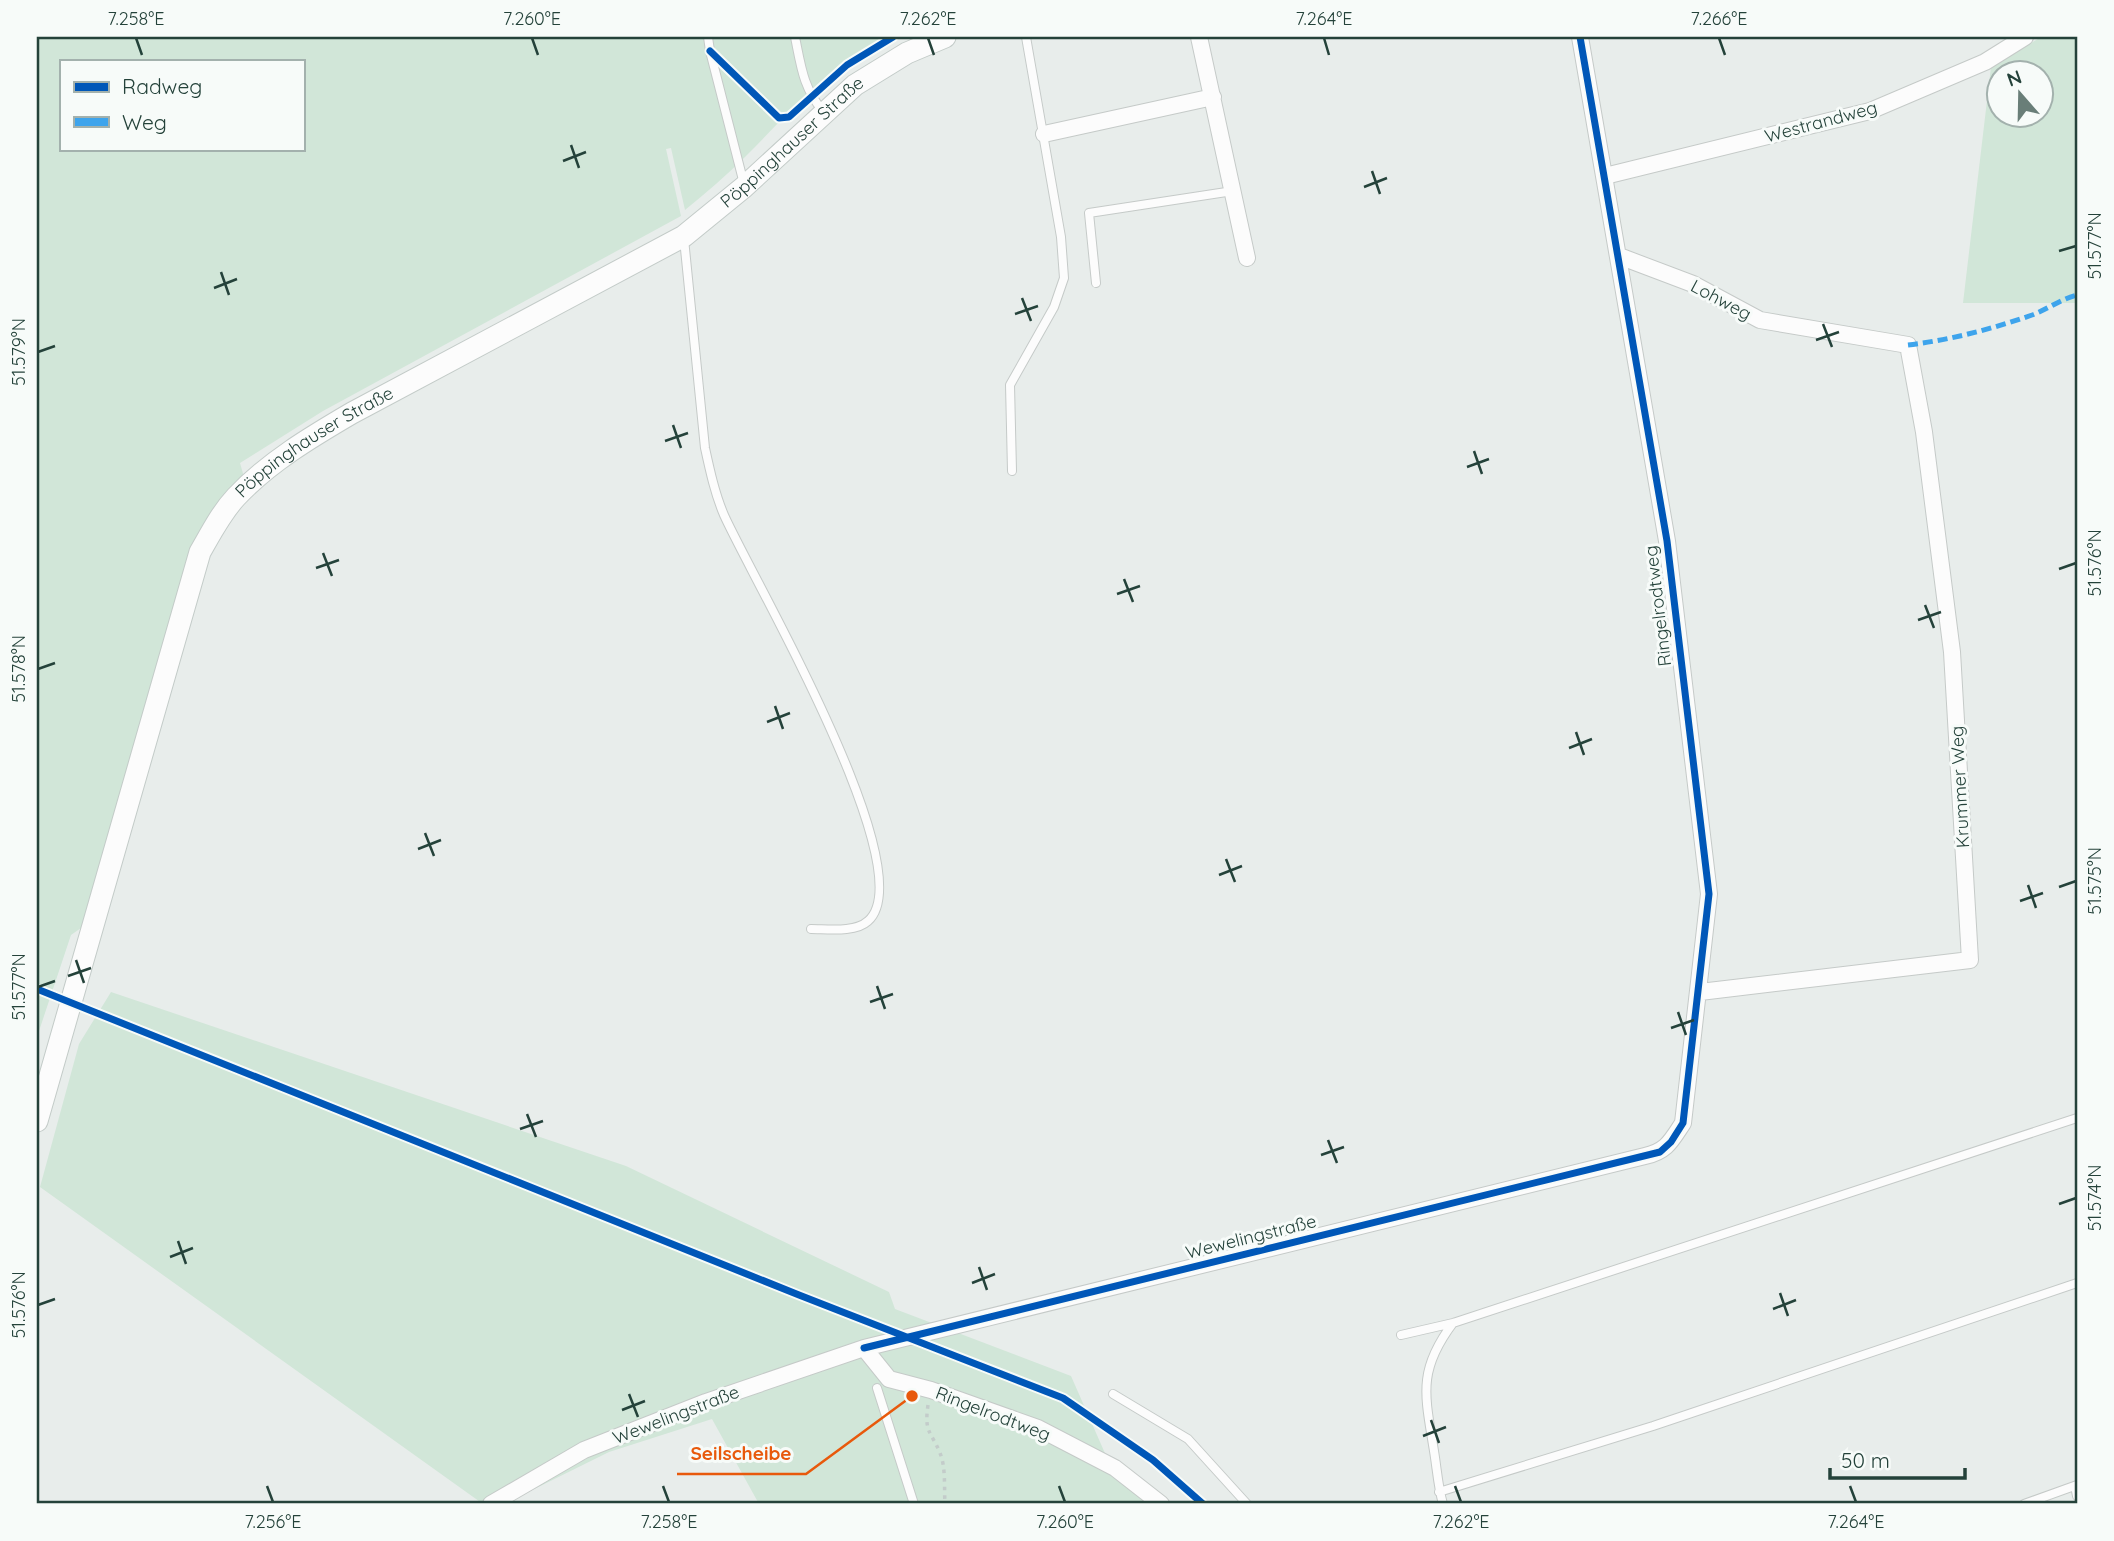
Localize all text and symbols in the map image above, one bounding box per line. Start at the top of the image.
text: 7.258°E [107,7,165,30]
text: 7.260°E [503,7,561,30]
text: 7.262°E [899,7,957,30]
text: 7.264°E [1296,7,1352,30]
text: 7.266°E [1691,7,1747,30]
legend [60,60,304,150]
north arrow [1984,60,2054,130]
text: N [2004,64,2025,92]
street label: Pöppinghauser Straße [716,71,867,213]
text: Radweg [122,73,202,99]
street label: Westrandweg [1762,95,1880,148]
text: Weg [122,109,167,135]
text: 51.577°N [2083,212,2106,280]
street label: Lohweg [1687,274,1756,325]
text: 51.579°N [7,318,30,386]
street label: Pöppinghauser Straße [230,381,397,502]
text: 51.576°N [2083,530,2106,597]
street label: Ringelrodtweg [1639,544,1676,668]
text: 51.578°N [7,635,30,703]
street label: Krummer Weg [1945,725,1974,849]
text: 51.575°N [2083,847,2106,915]
text: 51.577°N [7,953,30,1021]
text: 51.574°N [2083,1165,2106,1231]
street label: Wewelingstraße [1183,1209,1319,1264]
text: 51.576°N [7,1272,30,1339]
street label: Wewelingstraße [609,1380,742,1449]
street label: Ringelrodtweg [932,1381,1054,1446]
callout: Seilscheibe [677,1434,806,1474]
scale bar [1830,1436,1965,1480]
text: Seilscheibe [690,1441,792,1465]
text: 50 m [1841,1447,1890,1473]
text: 7.256°E [244,1510,302,1533]
text: 7.258°E [640,1510,698,1533]
text: 7.260°E [1036,1510,1094,1533]
text: 7.262°E [1432,1510,1490,1533]
text: 7.264°E [1828,1510,1884,1533]

